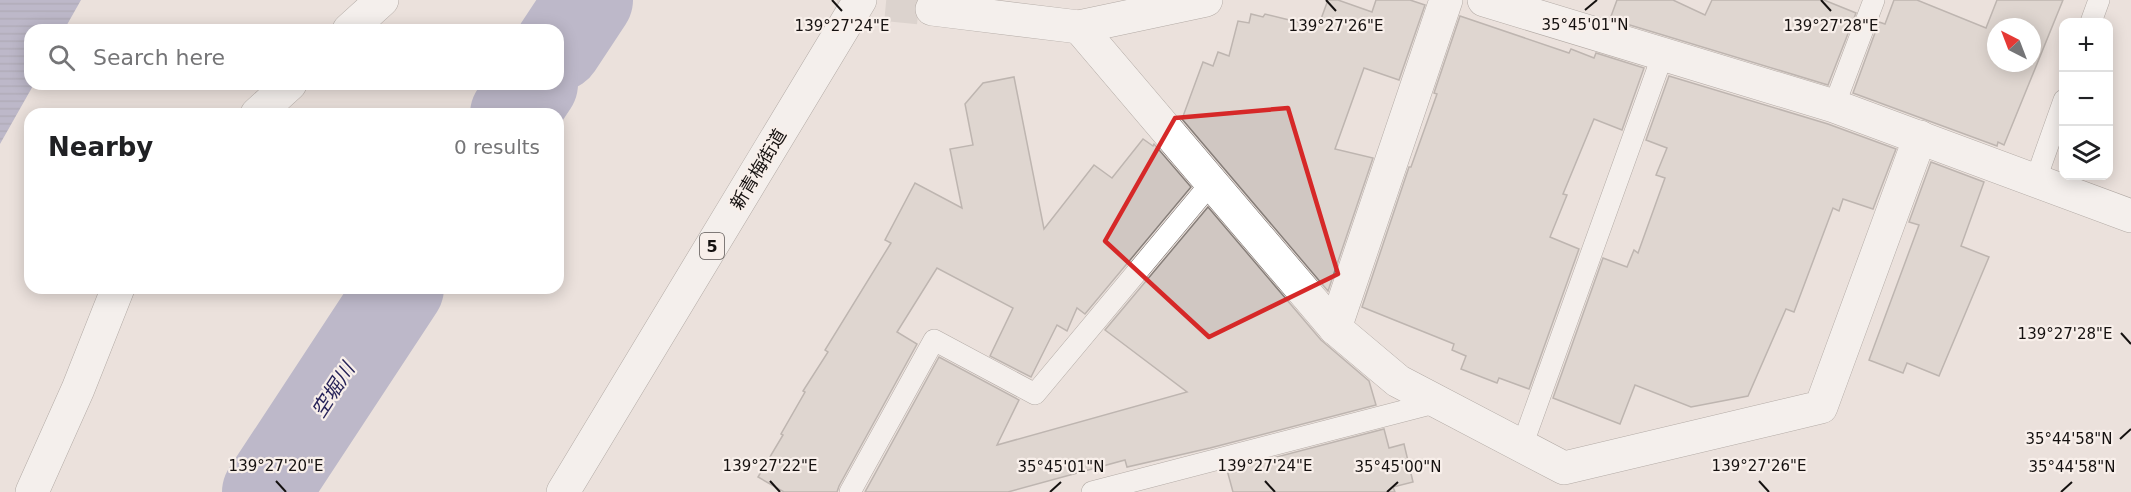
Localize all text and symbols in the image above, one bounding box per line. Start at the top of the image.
text: 35°45'01"N [1541,16,1629,34]
text: 139°27'24"E [795,17,889,35]
text: 139°27'26"E [1289,17,1383,35]
text: 139°27'28"E [1784,17,1878,35]
north arrow [1987,18,2041,72]
map controls [2059,18,2113,180]
button: + [2059,18,2113,72]
search box [24,24,564,90]
icon: search [45,41,78,74]
text: Search here [93,45,225,70]
button: − [2059,72,2113,126]
street label: 新青梅街道 [726,125,790,213]
button: layers [2059,126,2113,180]
text: Nearby [48,132,153,162]
text: 0 results [454,135,540,159]
road number: 5 [700,233,724,259]
text: 139°27'28"E [2018,325,2112,343]
water label: 空堀川 [307,357,360,422]
text: 35°44'58"N [2025,430,2113,448]
text: 139°27'20"E [229,457,323,475]
text: 139°27'22"E [723,457,817,475]
text: 139°27'24"E [1218,457,1312,475]
text: 139°27'26"E [1712,457,1806,475]
text: 35°45'01"N [1017,458,1105,476]
text: 35°45'00"N [1354,458,1442,476]
text: 35°44'58"N [2028,458,2116,476]

